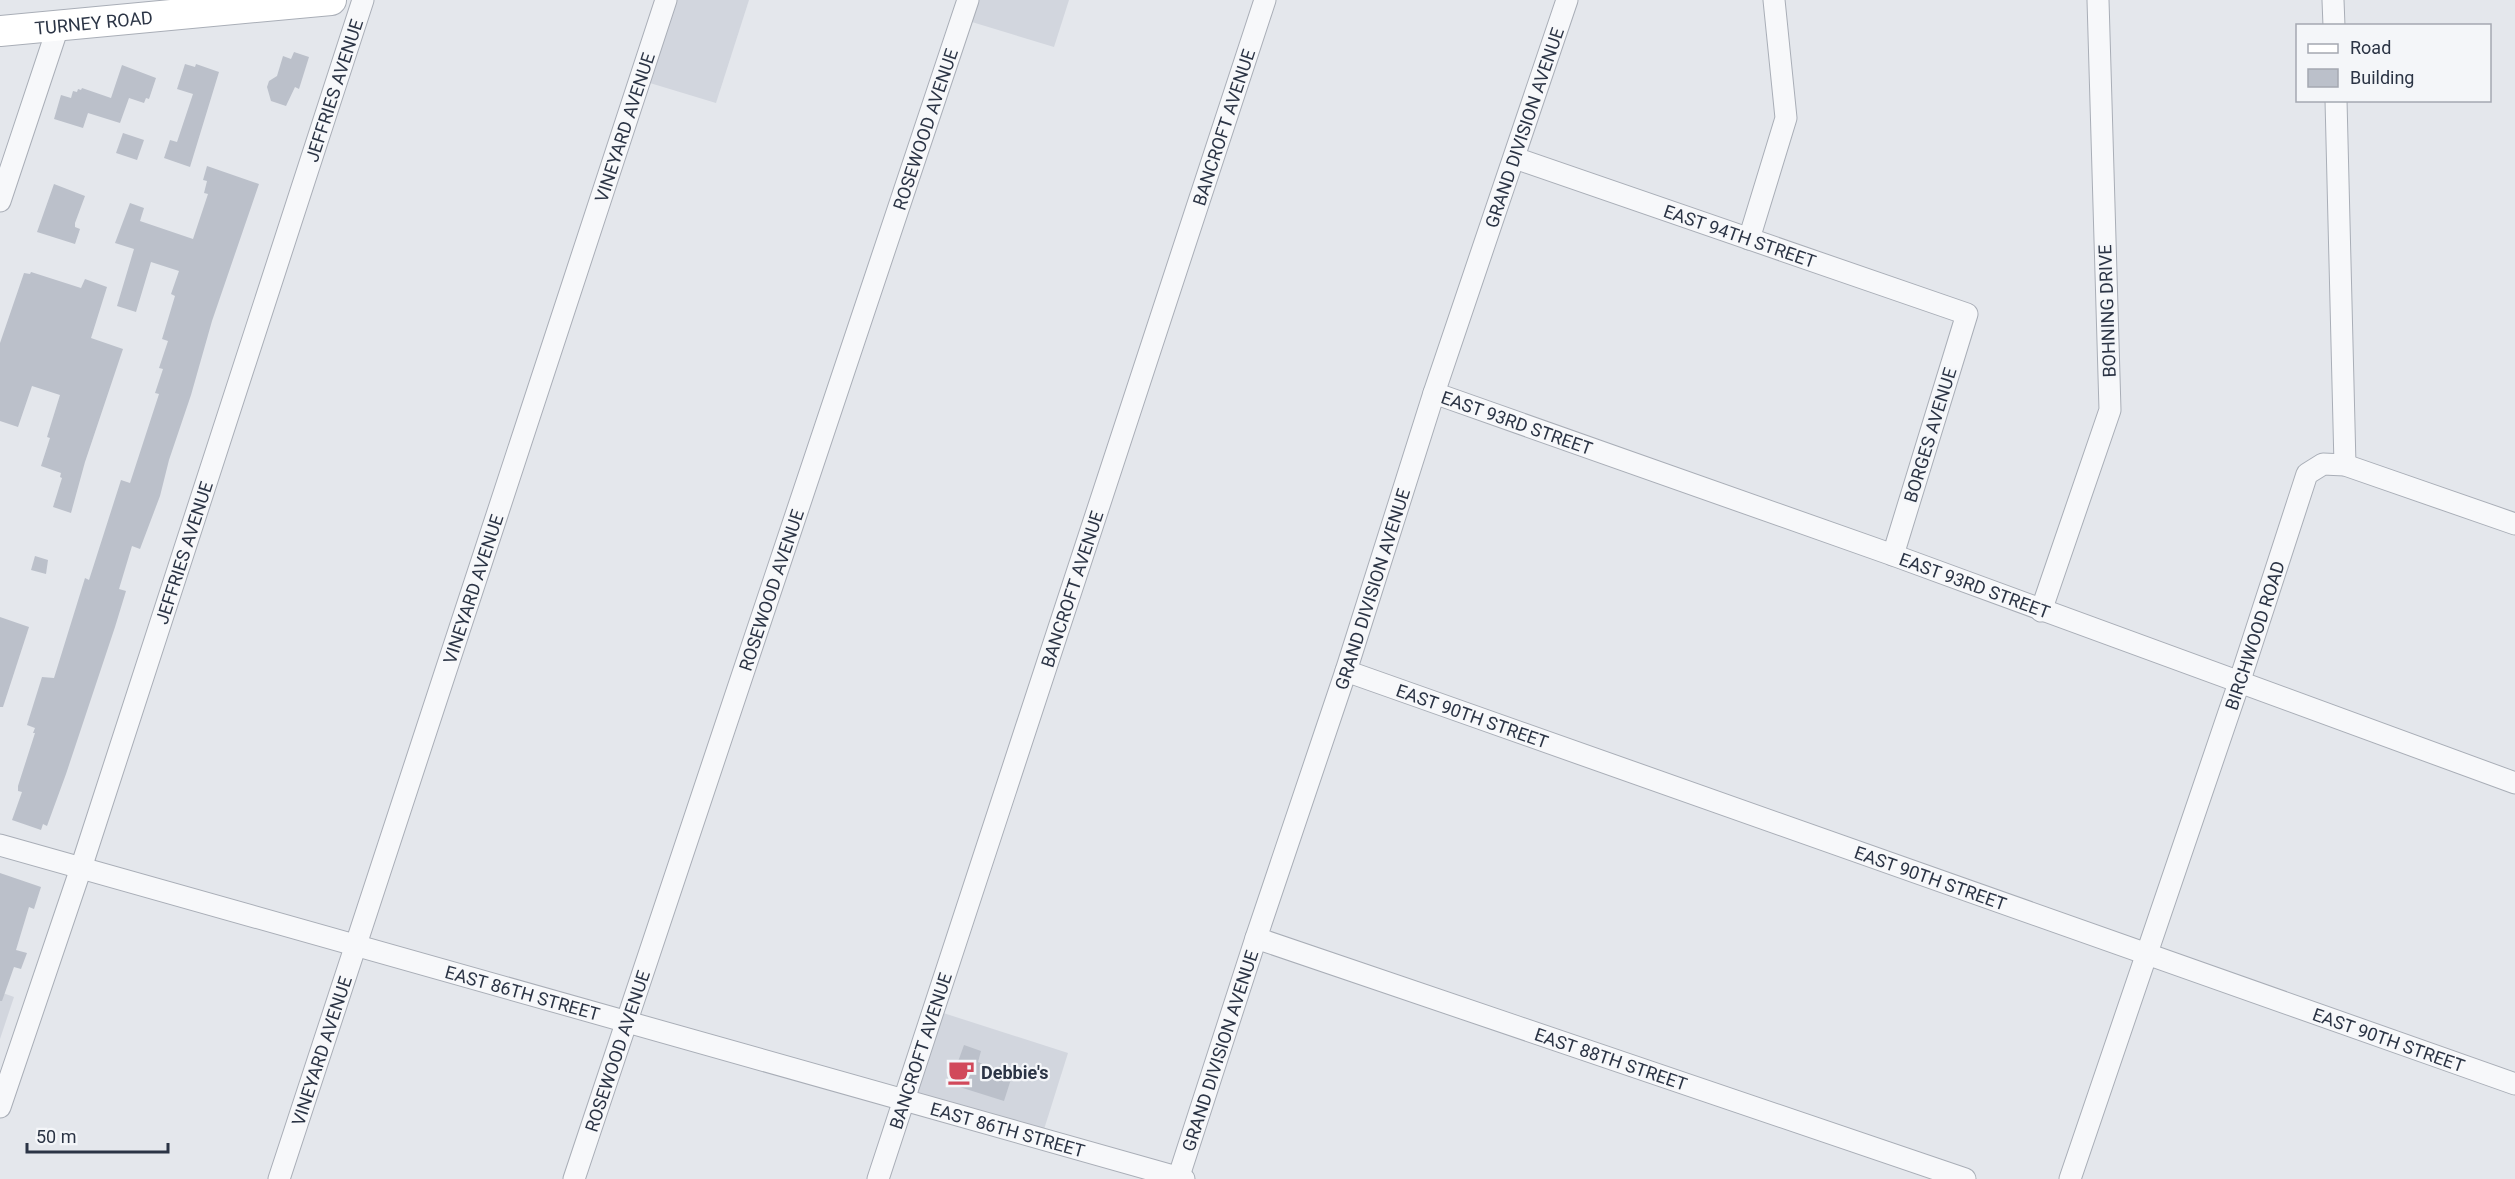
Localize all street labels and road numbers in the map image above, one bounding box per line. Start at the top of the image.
street label: TURNEY ROAD [34,6,154,38]
street label: JEFFRIES AVENUE [301,16,367,164]
street label: GRAND DIVISION AVENUE [1480,25,1567,230]
street label: ROSEWOOD AVENUE [888,46,962,212]
street label: BANCROFT AVENUE [1188,46,1259,208]
street label: VINEYARD AVENUE [590,50,659,205]
street label: EAST 94TH STREET [1661,200,1819,272]
street label: BOHNING DRIVE [2094,244,2120,378]
street label: BORGES AVENUE [1900,365,1960,505]
street label: EAST 93RD STREET [1438,386,1596,459]
street label: JEFFRIES AVENUE [150,479,216,627]
street label: GRAND DIVISION AVENUE [1330,486,1414,692]
street label: ROSEWOOD AVENUE [734,507,808,673]
street label: BANCROFT AVENUE [1036,508,1107,670]
street label: VINEYARD AVENUE [438,512,507,666]
street label: EAST 93RD STREET [1897,548,2053,622]
street label: BIRCHWOOD ROAD [2220,558,2289,713]
street label: EAST 90TH STREET [1394,679,1551,752]
street label: EAST 90TH STREET [1852,841,2010,914]
street label: GRAND DIVISION AVENUE [1177,947,1262,1154]
street label: EAST 86TH STREET [443,961,603,1024]
street label: ROSEWOOD AVENUE [580,968,654,1134]
street label: BANCROFT AVENUE [885,970,956,1132]
street label: VINEYARD AVENUE [287,973,355,1128]
street label: EAST 90TH STREET [2310,1003,2468,1076]
street label: EAST 88TH STREET [1532,1023,1690,1094]
street label: EAST 86TH STREET [928,1097,1088,1161]

